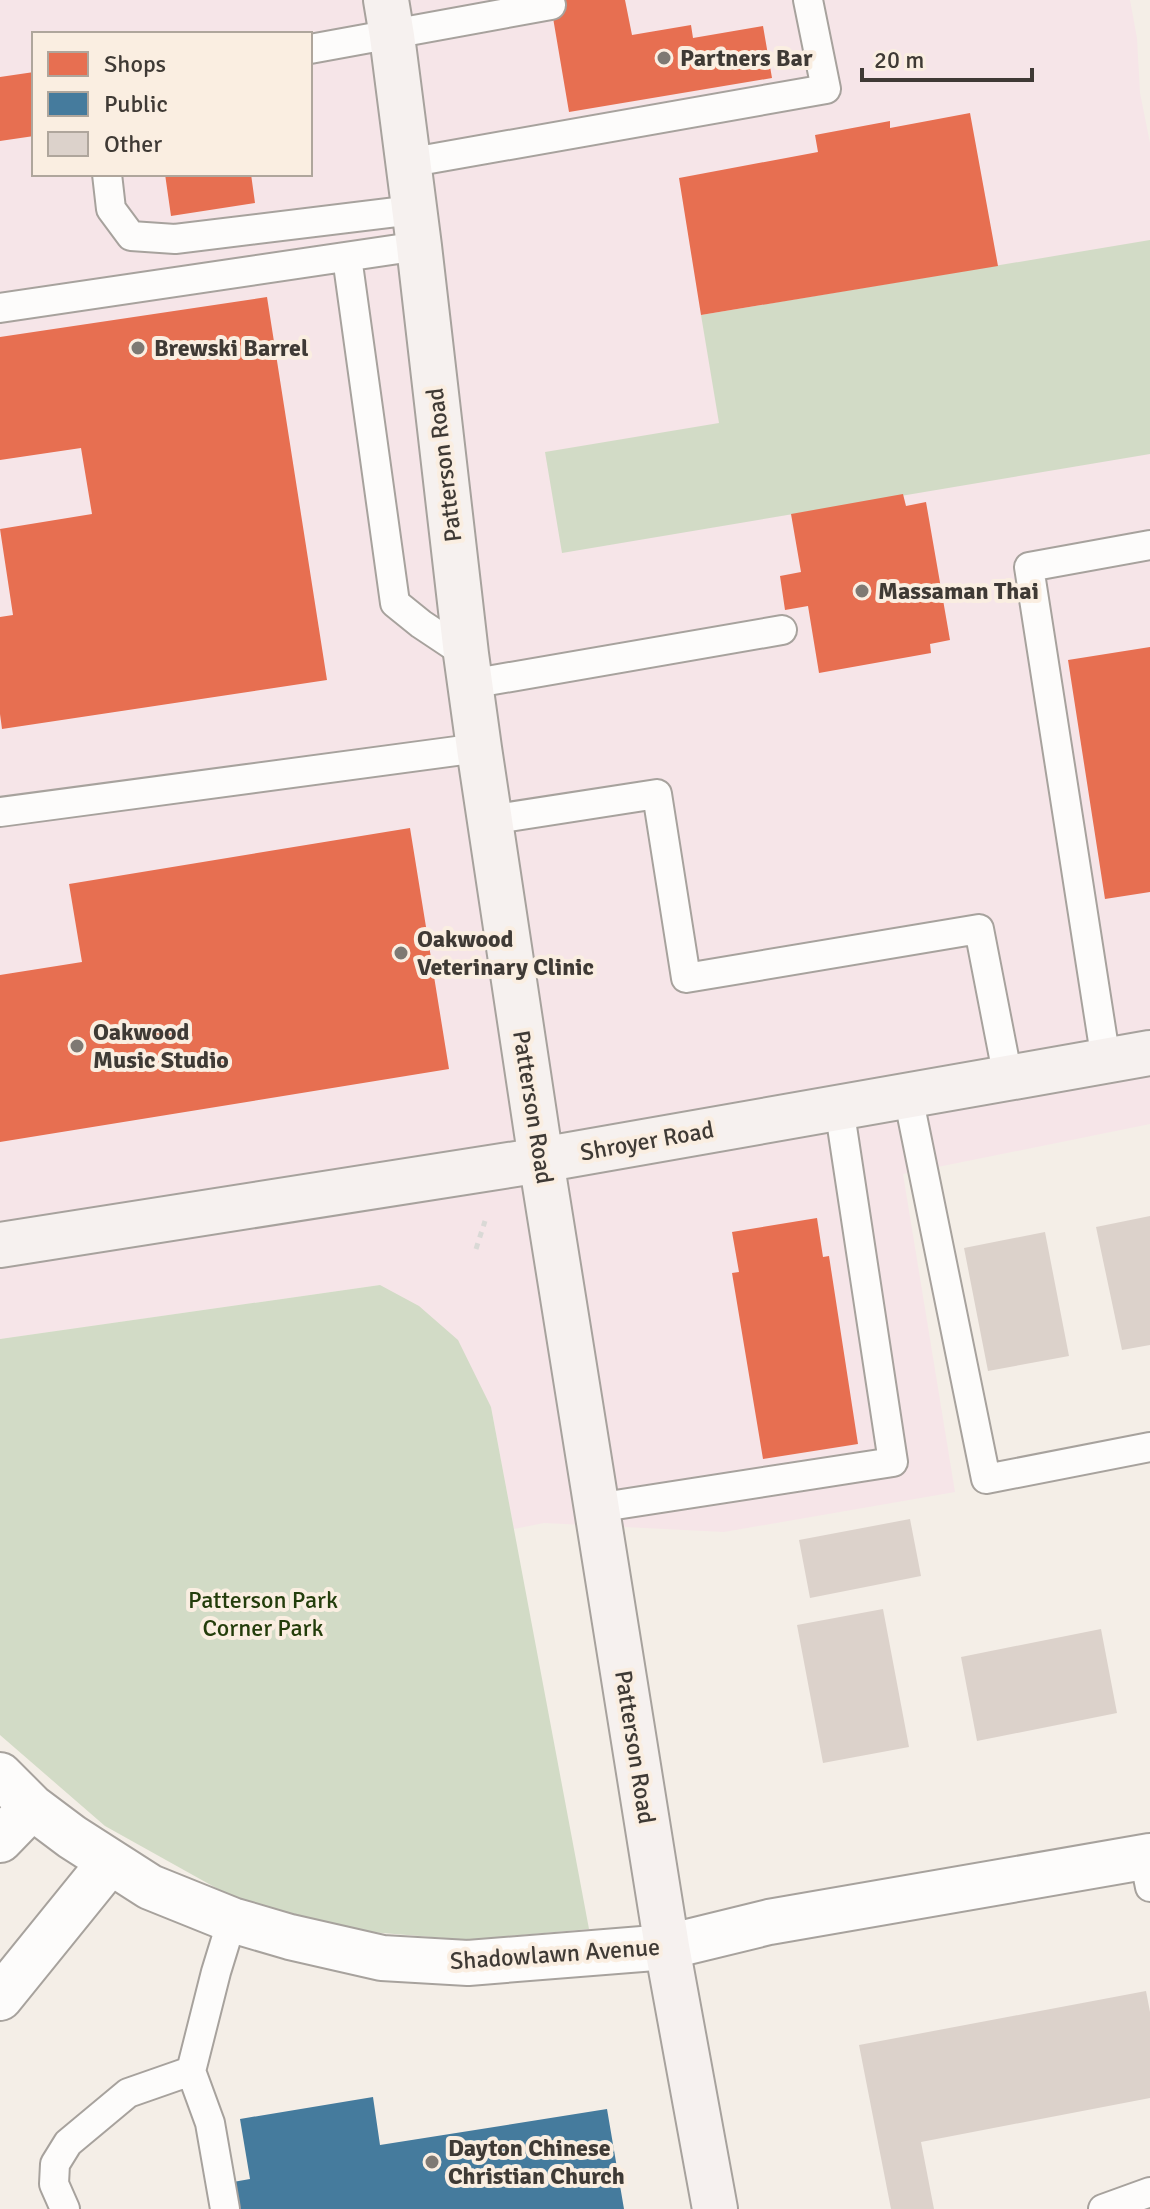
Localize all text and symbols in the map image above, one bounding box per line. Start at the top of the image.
legend [32,32,312,176]
scale bar [862,32,1032,82]
place label: Partners Bar [680,43,813,73]
text: 20 m [874,45,924,75]
text: Shops [104,49,166,79]
marker: Partners Bar [655,49,673,67]
text: Public [104,89,168,119]
text: Other [104,129,162,159]
place label: Brewski Barrel [154,333,309,363]
marker: Brewski Barrel [129,339,147,357]
street label: Patterson Road [420,386,468,544]
place label: Massaman Thai [878,576,1039,606]
marker: Massaman Thai [853,582,871,600]
place label: Oakwood Veterinary Clinic [417,924,594,982]
marker: Oakwood Veterinary Clinic [392,944,410,962]
place label: Oakwood Music Studio [93,1017,229,1075]
street label: Patterson Road [506,1028,560,1186]
marker: Oakwood Music Studio [68,1037,86,1055]
street label: Shroyer Road [578,1114,716,1168]
park label: Patterson Park Corner Park [188,1585,338,1643]
street label: Patterson Road [608,1668,662,1826]
street label: Shadowlawn Avenue [449,1932,661,1976]
place label: Dayton Chinese Christian Church [448,2133,625,2191]
marker: Dayton Chinese Christian Church [423,2153,441,2171]

